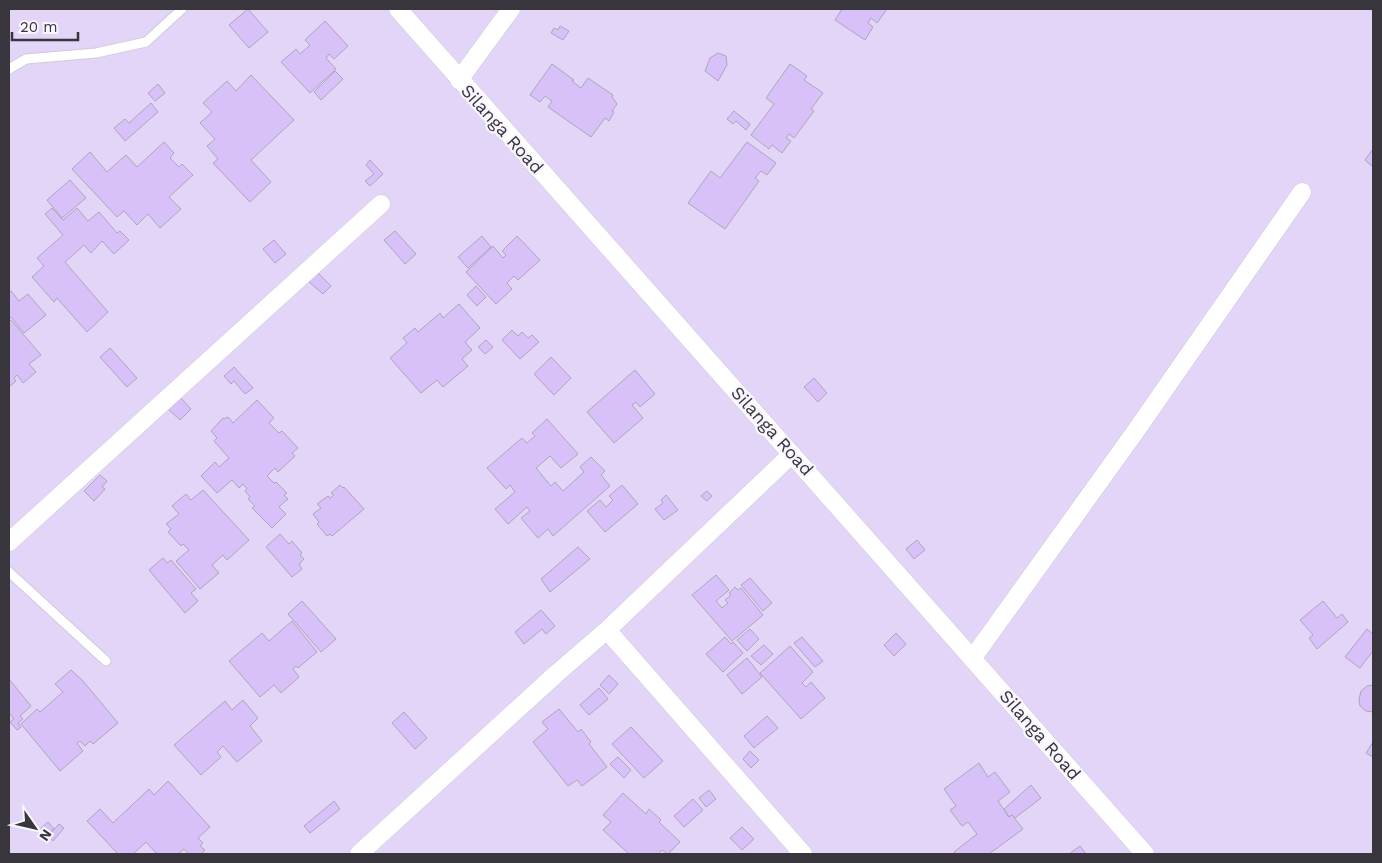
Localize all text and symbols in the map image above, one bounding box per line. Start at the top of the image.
scale bar [12,10,79,42]
text: 20 m [20,18,58,36]
street label: Silanga Road [457,80,548,177]
street label: Silanga Road [727,382,818,479]
street label: Silanga Road [996,685,1085,784]
north arrow [10,803,60,853]
text: N [36,826,55,844]

